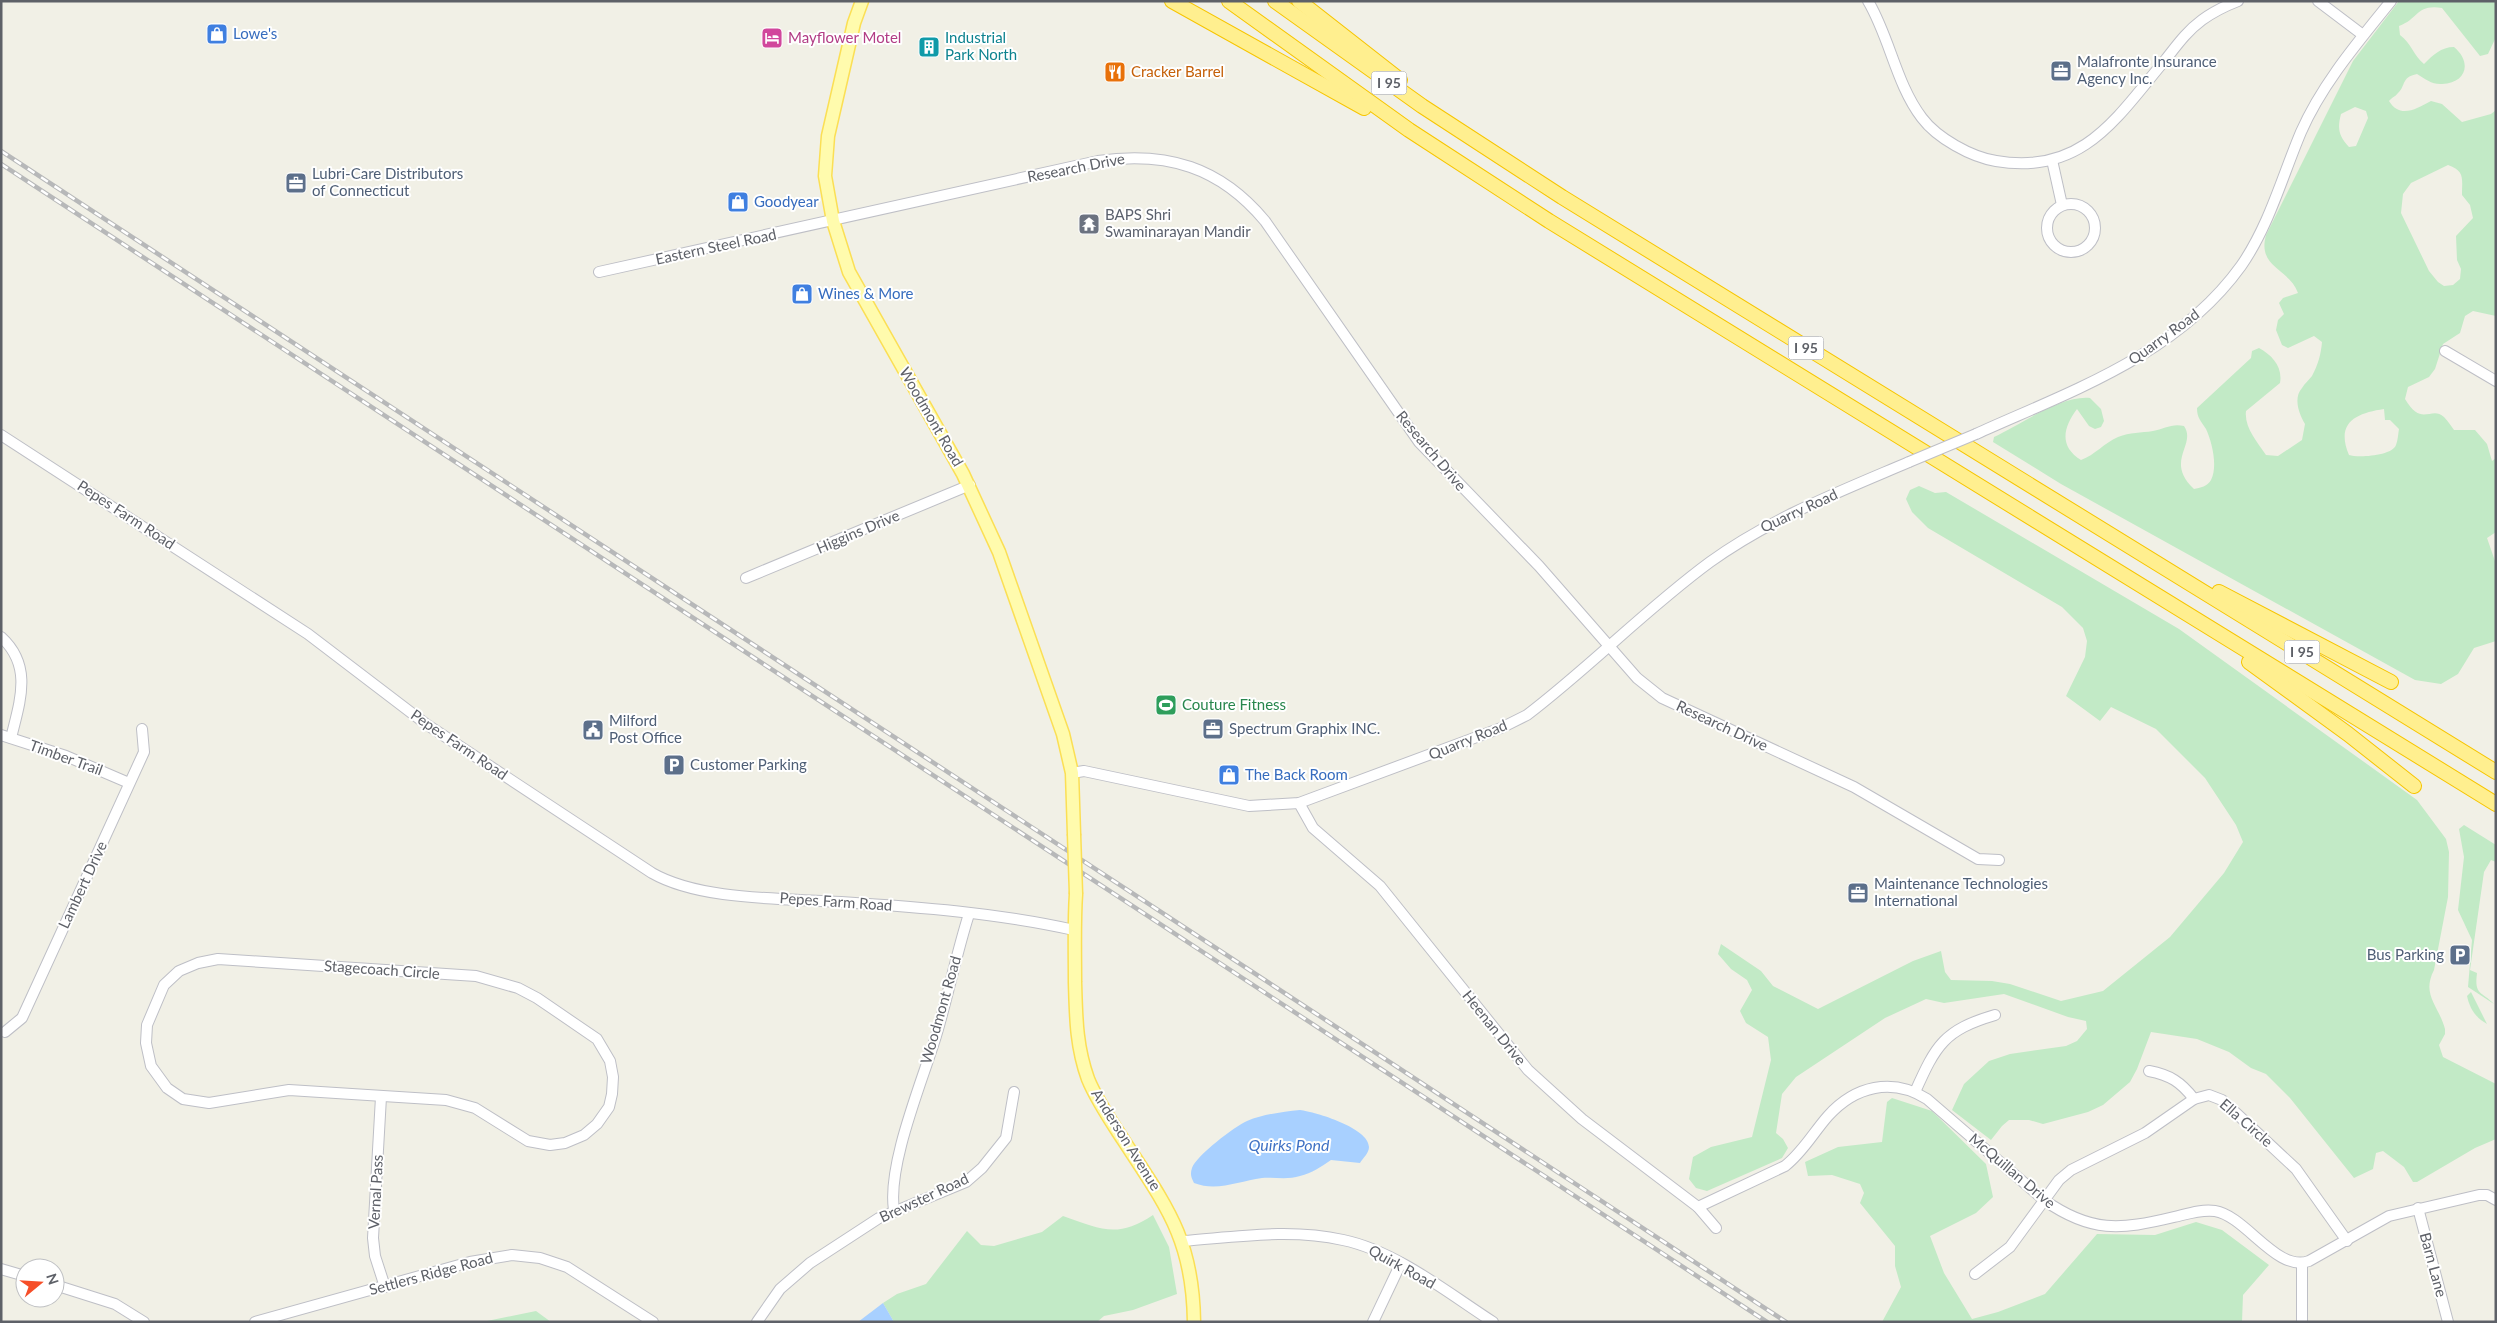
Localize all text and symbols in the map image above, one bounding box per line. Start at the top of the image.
shop icon: Lowe's [205,22,229,46]
place label: Lowe's [233,24,277,42]
hotel icon: Mayflower Motel [760,26,784,50]
place label: Mayflower Motel [788,28,901,46]
place label: Industrial Park North [945,28,1017,63]
building icon: Industrial Park North [917,35,941,59]
place label: Malafronte Insurance Agency Inc. [2077,52,2217,87]
office icon: Malafronte Insurance Agency Inc. [2049,59,2073,83]
restaurant icon: Cracker Barrel [1103,60,1127,84]
place label: Cracker Barrel [1131,62,1224,80]
road number: I 95 [1372,72,1406,95]
street label: Research Drive [1026,149,1126,185]
place label: Lubri-Care Distributors of Connecticut [312,164,463,199]
office icon: Lubri-Care Distributors of Connecticut [284,171,308,195]
shop icon: Goodyear [726,190,750,214]
place label: Goodyear [754,192,819,210]
place label: BAPS Shri Swaminarayan Mandir [1105,205,1251,240]
temple icon: BAPS Shri Swaminarayan Mandir [1077,212,1101,236]
street label: Eastern Steel Road [654,224,778,268]
shop icon: Wines & More [790,282,814,306]
place label: Wines & More [818,284,914,302]
street label: Quarry Road [2125,304,2202,368]
road number: I 95 [1788,336,1824,359]
street label: Woodmont Road [896,364,968,469]
street label: Research Drive [1393,407,1471,494]
street label: Pepes Farm Road [74,476,179,552]
street label: Quarry Road [1757,484,1840,536]
street label: Higgins Drive [813,505,902,557]
road number: I 95 [2284,640,2320,664]
sports icon: Couture Fitness [1154,693,1178,717]
place label: Couture Fitness [1182,695,1286,713]
street label: Research Drive [1674,696,1771,754]
street label: Pepes Farm Road [408,705,511,783]
place label: Milford Post Office [609,711,682,746]
street label: Quarry Road [1426,715,1510,763]
office icon: Spectrum Graphix INC. [1201,717,1225,741]
public building icon: Milford Post Office [581,718,605,742]
place label: Spectrum Graphix INC. [1229,719,1380,737]
street label: Timber Trail [27,735,105,779]
parking icon: Customer Parking [662,753,686,777]
place label: Customer Parking [690,755,807,773]
shop icon: The Back Room [1217,763,1241,787]
place label: The Back Room [1245,765,1348,783]
street label: Lambert Drive [54,838,110,931]
place label: Maintenance Technologies International [1874,874,2048,909]
office icon: Maintenance Technologies International [1846,881,1870,905]
street label: Pepes Farm Road [779,888,893,914]
parking icon: Bus Parking [2448,943,2472,967]
place label: Bus Parking [2367,945,2444,963]
street label: Woodmont Road [916,954,964,1066]
street label: Stagecoach Circle [324,956,441,982]
street label: Heenan Drive [1459,986,1530,1068]
street label: Anderson Avenue [1088,1085,1165,1194]
street label: Ella Circle [2216,1094,2277,1150]
street label: McQuillan Drive [1966,1129,2059,1212]
water label: Quirks Pond [1248,1135,1330,1154]
street label: Vernal Pass [364,1154,386,1230]
street label: Brewster Road [876,1169,971,1226]
street label: Barn Lane [2417,1230,2451,1299]
street label: Quirk Road [1366,1240,1439,1292]
street label: Settlers Ridge Road [367,1248,495,1298]
north arrow [15,1258,65,1308]
text: N [43,1271,63,1287]

